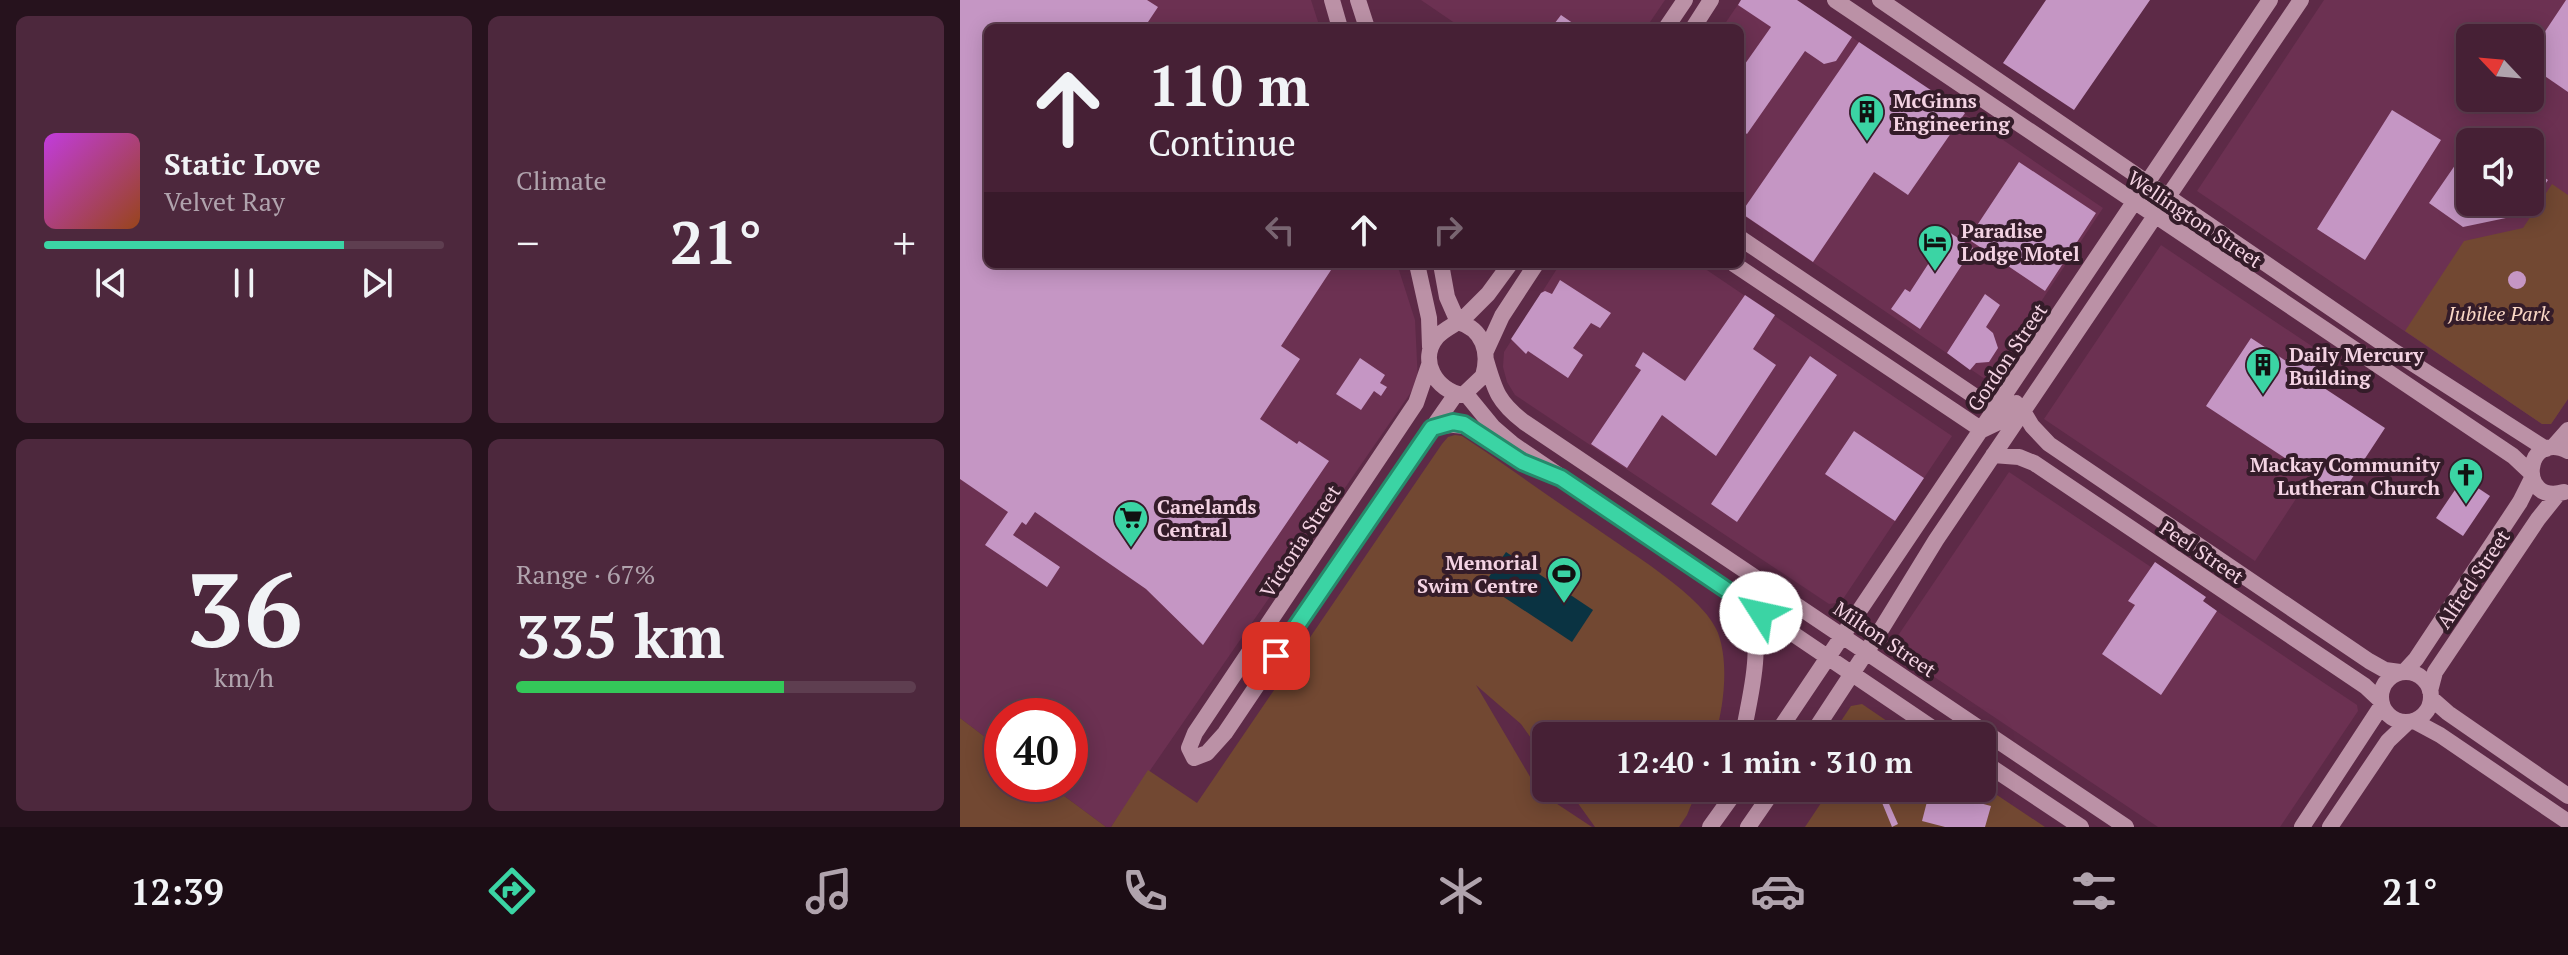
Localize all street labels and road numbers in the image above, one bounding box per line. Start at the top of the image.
street label: Wellington Street [2123,164,2268,274]
street label: Gordon Street [1961,297,2053,416]
street label: Victoria Street [1253,479,1347,603]
street label: Peel Street [2155,514,2250,590]
street label: Alfred Street [2430,524,2516,634]
street label: Milton Street [1829,595,1942,683]

